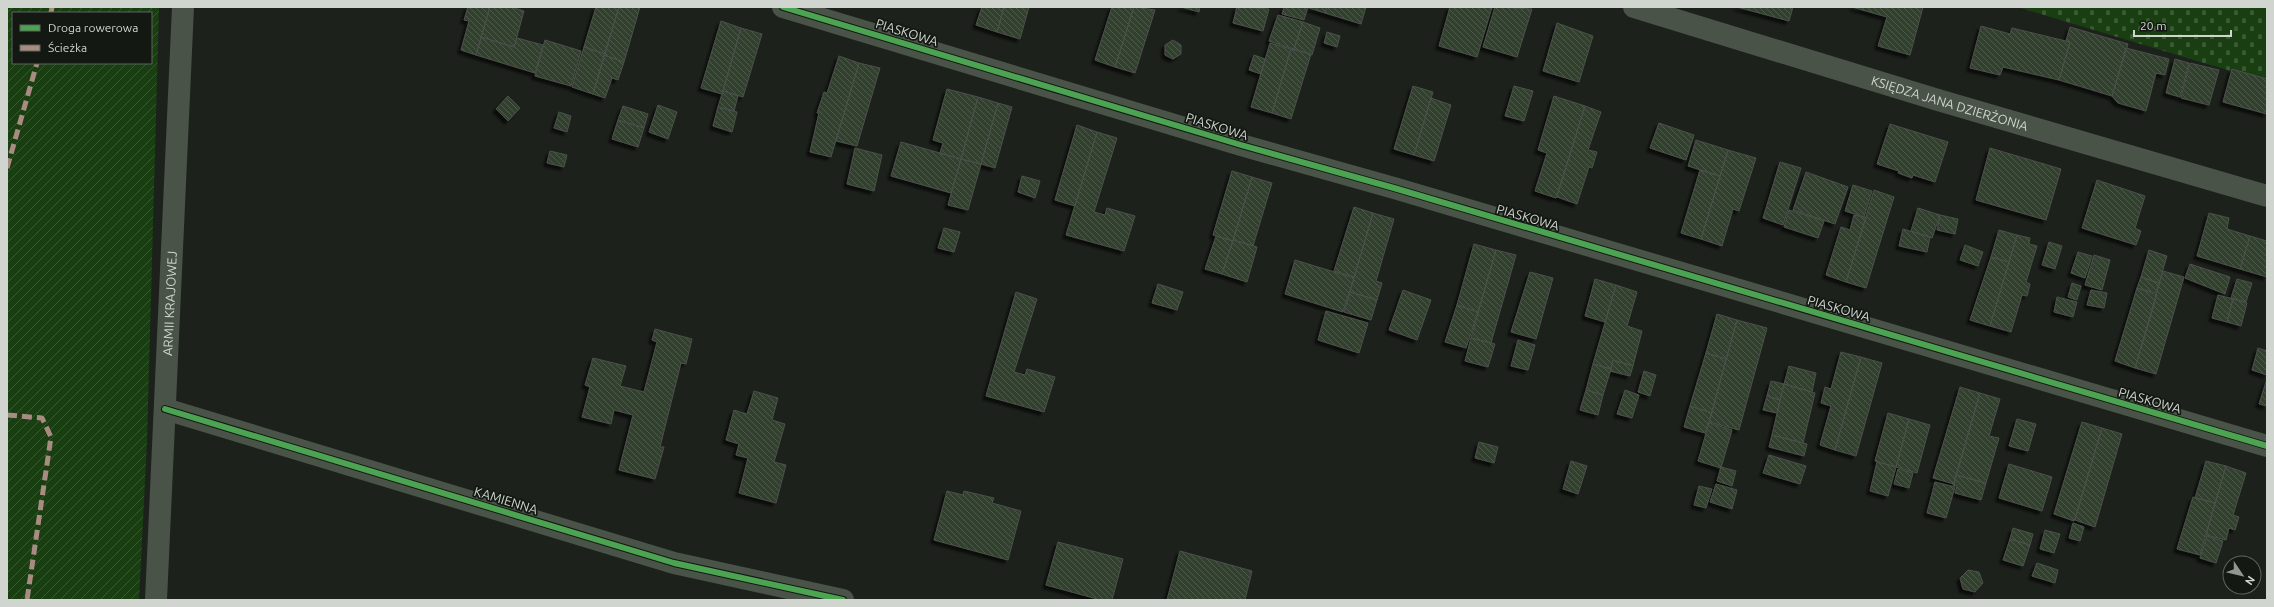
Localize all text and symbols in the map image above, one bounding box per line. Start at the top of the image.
legend [12,12,152,64]
scale bar [2134,12,2231,38]
street label: PIASKOWA [874,16,940,48]
text: 20 m [2140,19,2167,32]
text: Droga rowerowa [48,21,138,34]
text: Ścieżka [48,41,87,54]
street label: KSIĘDZA JANA DZIERŻONIA [1870,73,2030,133]
street label: PIASKOWA [1184,110,1250,142]
street label: PIASKOWA [1495,201,1561,233]
street label: ARMII KRAJOWEJ [160,250,179,356]
street label: PIASKOWA [1806,292,1872,324]
street label: PIASKOWA [2117,384,2183,416]
street label: KAMIENNA [473,484,540,516]
north arrow [2222,555,2262,595]
text: N [2243,574,2257,588]

